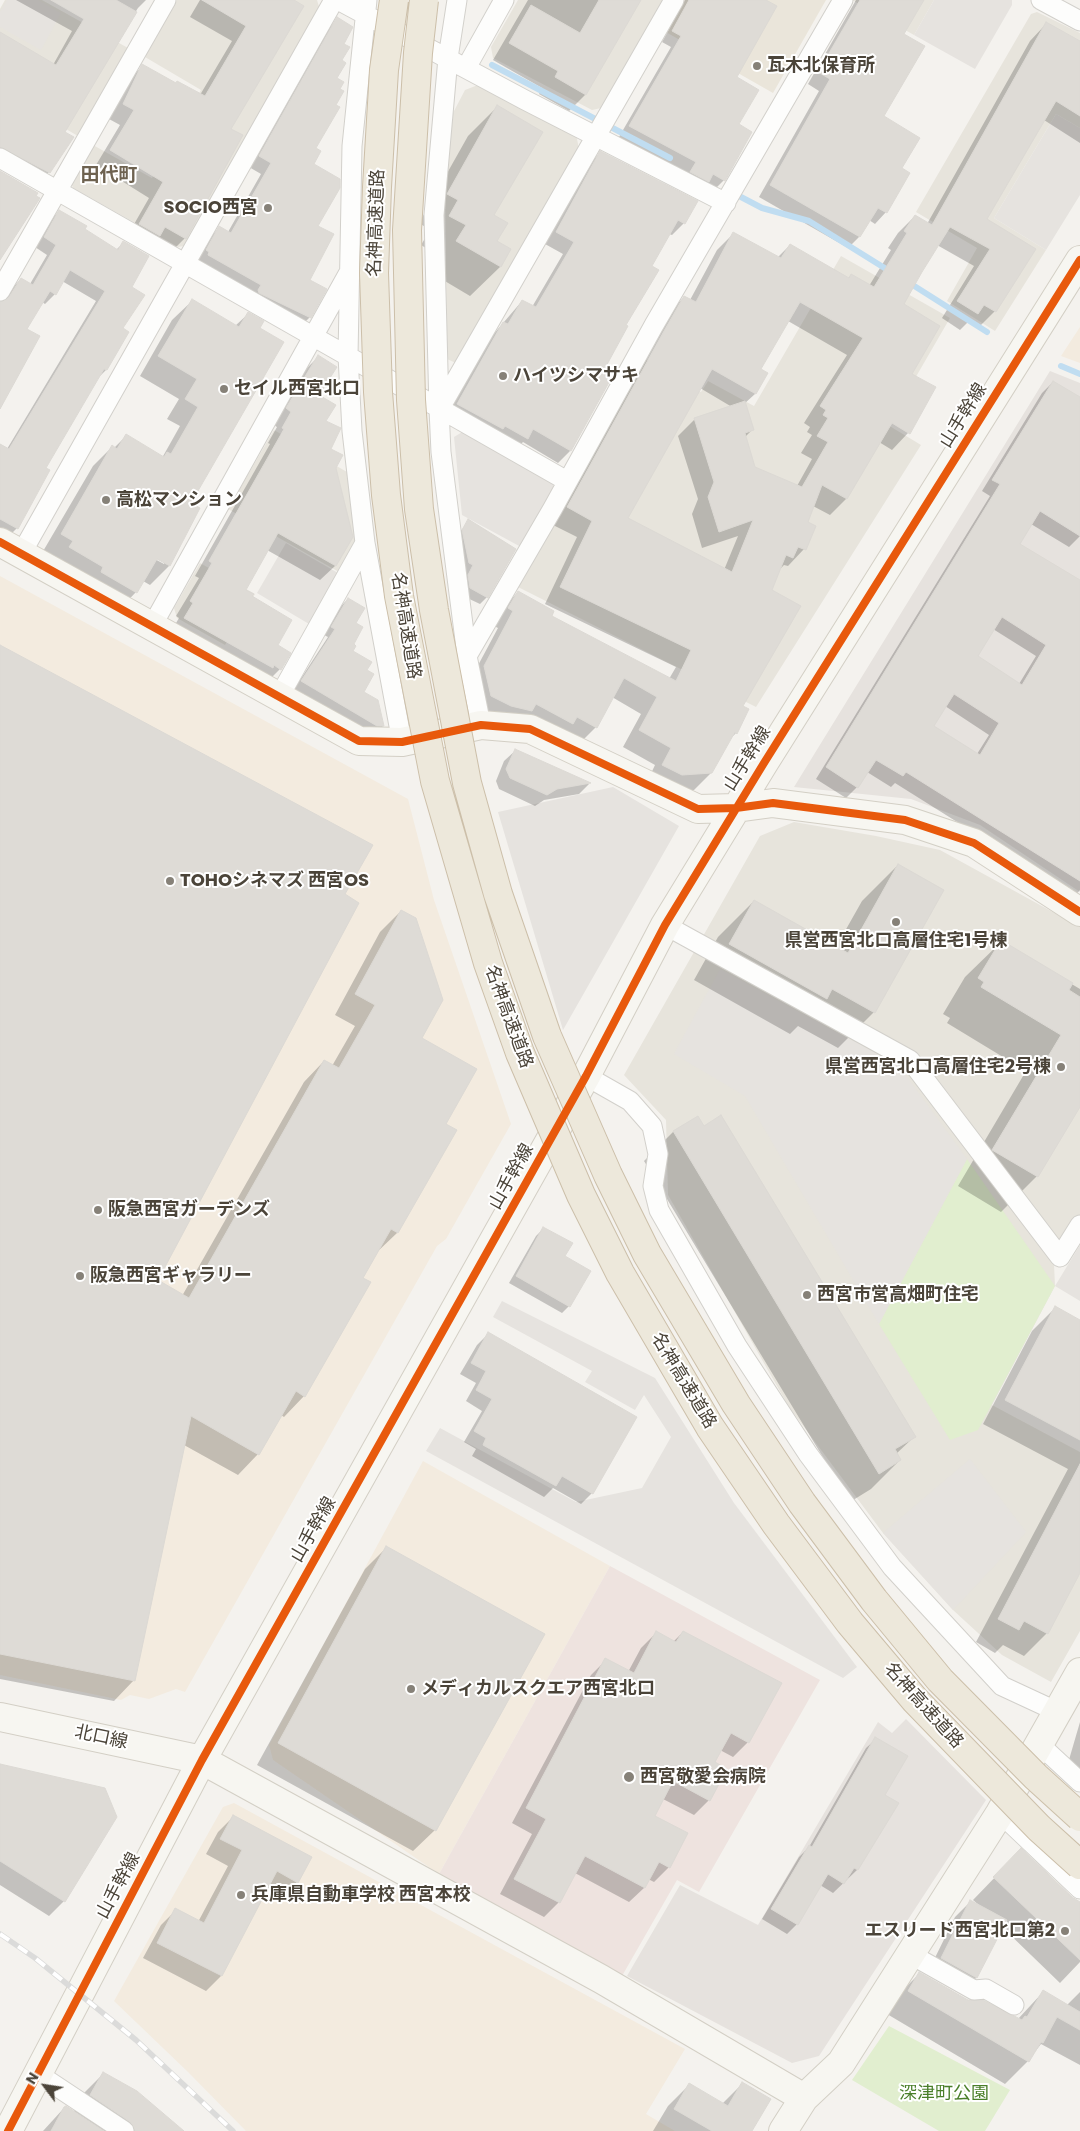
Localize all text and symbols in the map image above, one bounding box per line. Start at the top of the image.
place label: 瓦木北保育所 [767,55,875,77]
marker: 瓦木北保育所 [751,60,763,72]
district label: 田代町 [81,165,137,187]
street label: 名神高速道路 [364,169,390,277]
place label: SOCIO西宮 [164,197,258,219]
marker: SOCIO西宮 [262,202,274,214]
place label: ハイツシマサキ [513,365,639,387]
marker: ハイツシマサキ [497,370,509,382]
place label: セイル西宮北口 [234,378,360,400]
street label: 山手幹線 [936,380,992,452]
marker: セイル西宮北口 [218,383,230,395]
place label: 高松マンション [116,489,242,511]
marker: 高松マンション [100,494,112,506]
street label: 名神高速道路 [386,571,424,681]
street label: 山手幹線 [720,723,776,795]
place label: TOHOシネマズ 西宮OS [180,870,369,892]
marker: TOHOシネマズ 西宮OS [164,875,176,887]
marker: 県営西宮北口高層住宅1号棟 [890,916,902,928]
place label: 県営西宮北口高層住宅1号棟 [785,930,1007,952]
street label: 名神高速道路 [479,963,537,1071]
place label: 県営西宮北口高層住宅2号棟 [825,1056,1051,1078]
marker: 県営西宮北口高層住宅2号棟 [1055,1061,1067,1073]
street label: 山手幹線 [485,1140,539,1214]
place label: 阪急西宮ガーデンズ [108,1199,270,1221]
marker: 阪急西宮ガーデンズ [92,1204,104,1216]
place label: 阪急西宮ギャラリー [90,1265,252,1287]
marker: 阪急西宮ギャラリー [74,1270,86,1282]
place label: 西宮市営高畑町住宅 [817,1284,979,1306]
marker: 西宮市営高畑町住宅 [801,1289,813,1301]
street label: 名神高速道路 [646,1329,720,1433]
street label: 山手幹線 [287,1493,341,1567]
street label: 名神高速道路 [879,1659,967,1753]
place label: メディカルスクエア西宮北口 [421,1678,655,1700]
marker: メディカルスクエア西宮北口 [405,1683,417,1695]
street label: 北口線 [72,1722,130,1754]
place label: 西宮敬愛会病院 [640,1766,766,1788]
marker: 西宮敬愛会病院 [622,1770,636,1784]
street label: 山手幹線 [93,1849,145,1923]
place label: 兵庫県自動車学校 西宮本校 [251,1884,471,1906]
marker: 兵庫県自動車学校 西宮本校 [235,1889,247,1901]
place label: エスリード西宮北口第2 [865,1920,1055,1942]
marker: エスリード西宮北口第2 [1059,1925,1071,1937]
north arrow [20,2061,70,2111]
text: N [21,2069,43,2088]
park label: 深津町公園 [899,2083,989,2105]

